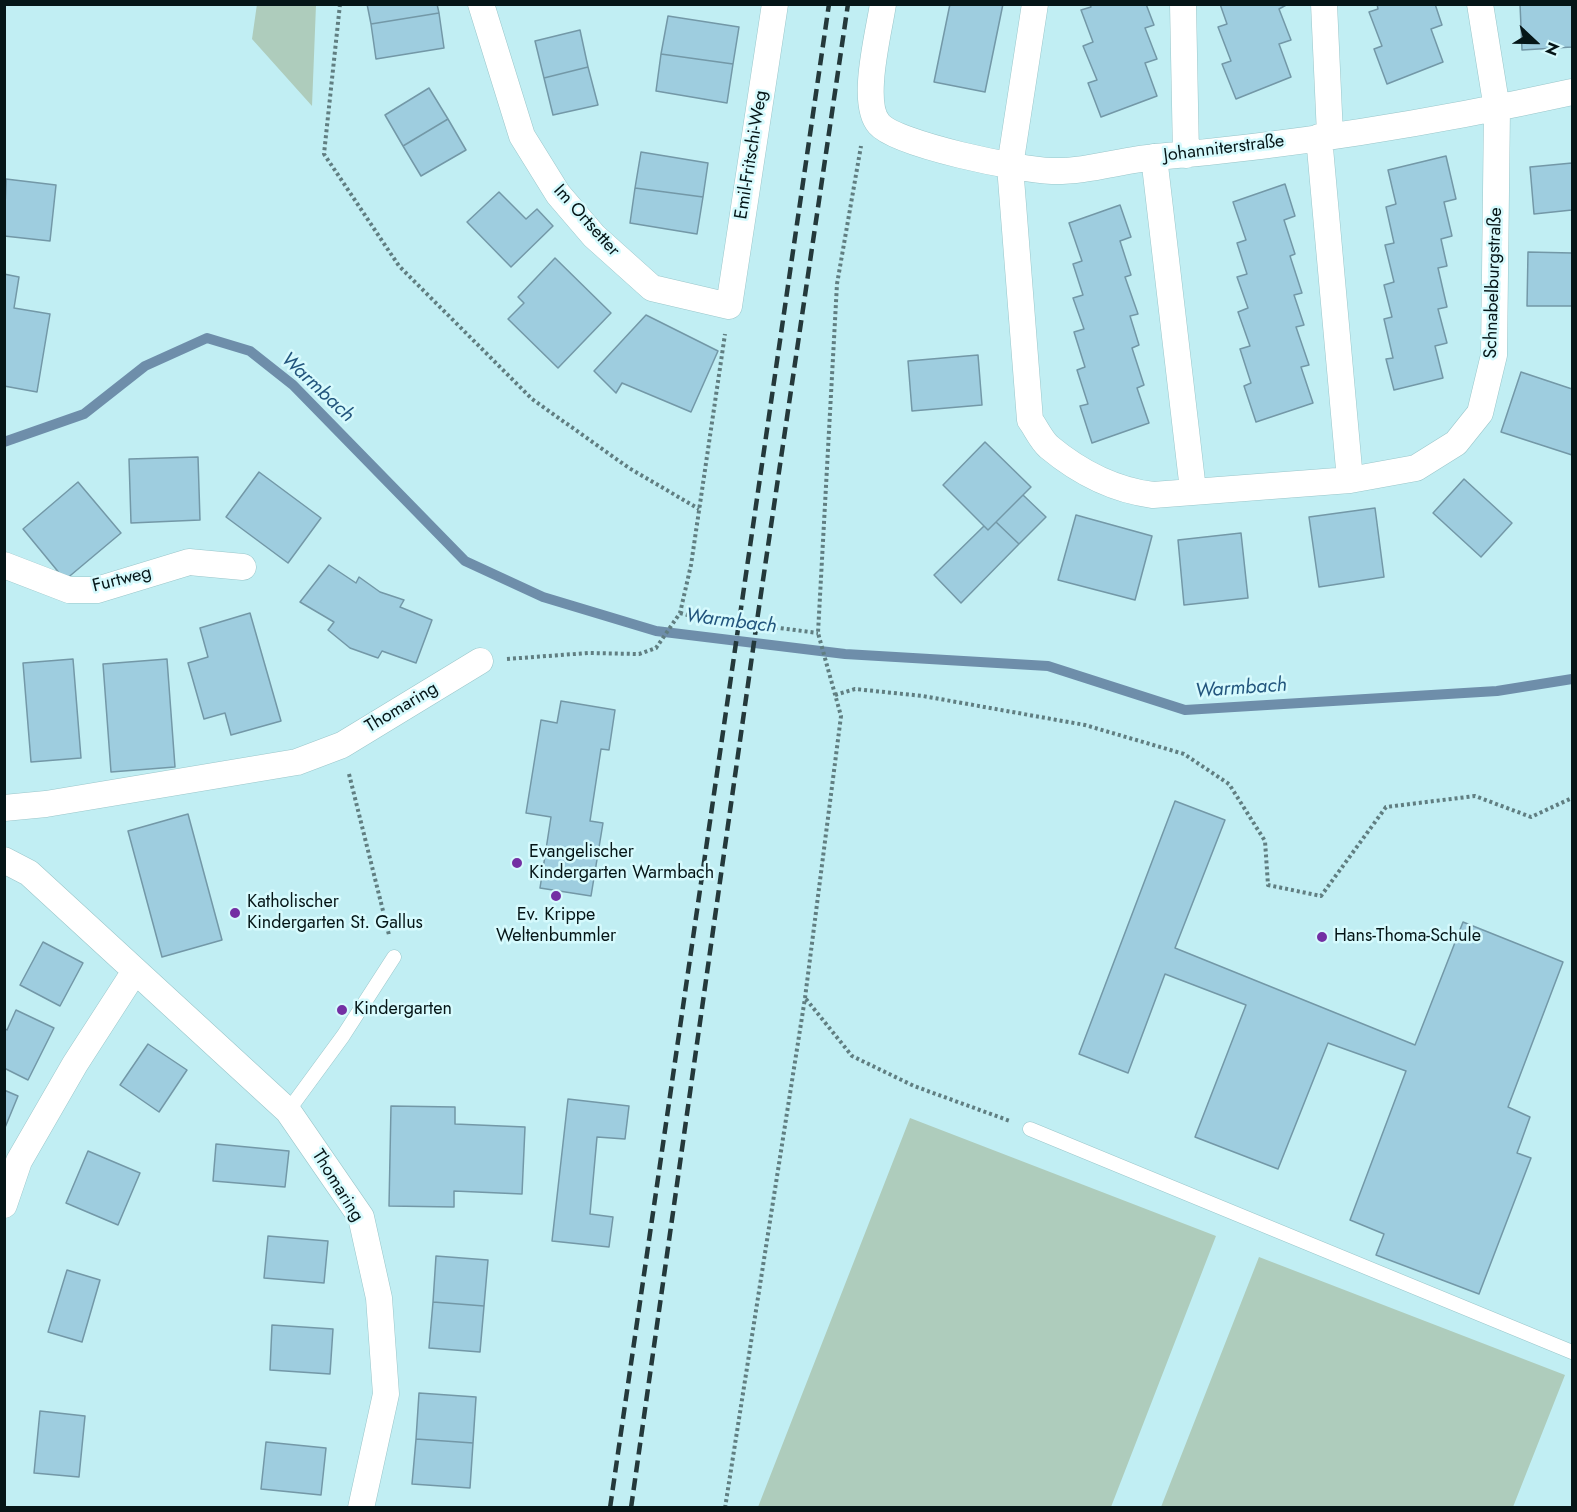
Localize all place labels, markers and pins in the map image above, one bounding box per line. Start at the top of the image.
place label: Evangelischer Kindergarten Warmbach [529,842,714,884]
marker: Evangelischer Kindergarten Warmbach [510,856,524,870]
marker: Ev. Krippe Weltenbummler [549,889,563,903]
place label: Katholischer Kindergarten St. Gallus [247,892,423,934]
place label: Ev. Krippe Weltenbummler [496,905,616,948]
marker: Katholischer Kindergarten St. Gallus [228,906,242,920]
place label: Hans-Thoma-Schule [1334,926,1481,948]
marker: Hans-Thoma-Schule [1315,930,1329,944]
place label: Kindergarten [354,999,452,1021]
marker: Kindergarten [335,1003,349,1017]

